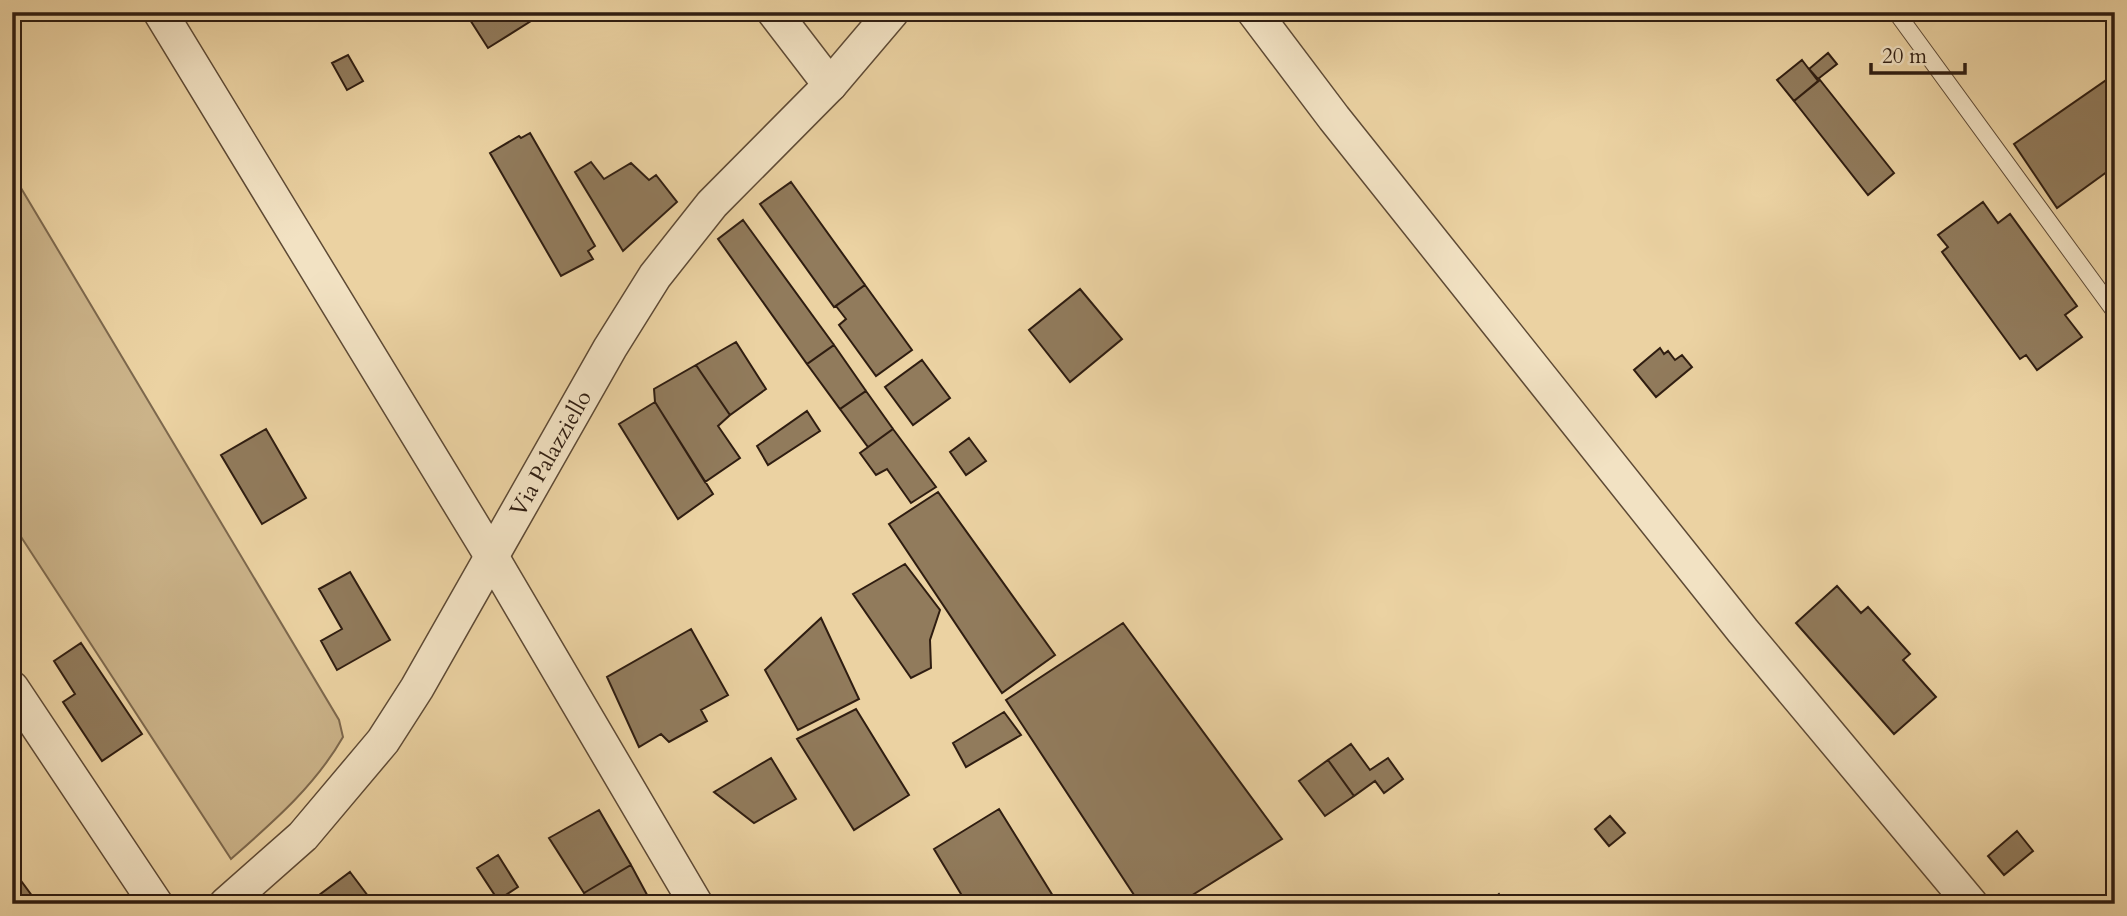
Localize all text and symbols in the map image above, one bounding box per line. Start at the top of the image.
scale bar [1871,32,1966,76]
text: 20 m [1882,42,1927,71]
street label: Via Palazziello [503,385,599,522]

